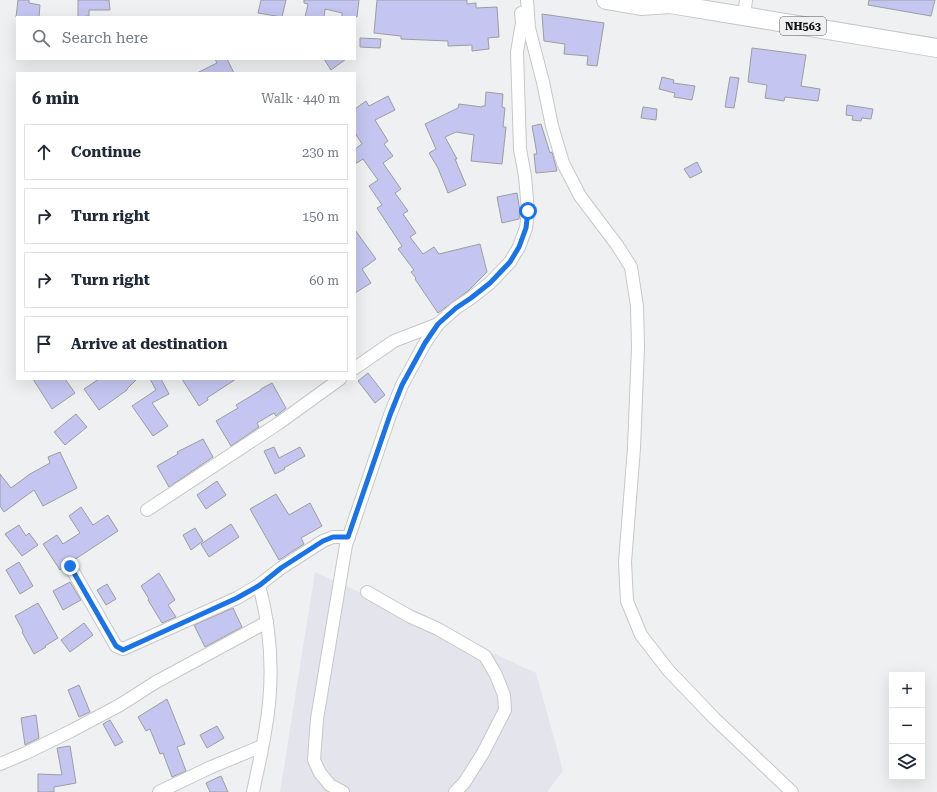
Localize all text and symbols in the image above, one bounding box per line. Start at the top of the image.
search box [16,16,356,60]
road number: NH563 [780,17,826,35]
icon: search [30,27,52,49]
text: Search here [62,29,148,47]
text: 6 min [32,88,79,108]
text: Walk · 440 m [261,91,340,106]
icon: ahead [33,141,55,163]
text: Continue [71,143,141,161]
text: 230 m [302,145,339,160]
route start [519,202,537,220]
icon: right [33,205,55,227]
text: Turn right [71,207,150,225]
text: 150 m [302,209,339,224]
icon: right [33,269,55,291]
text: Turn right [71,271,150,289]
text: 60 m [309,273,339,288]
icon: arrive [33,333,55,355]
text: Arrive at destination [71,335,227,353]
route end [61,557,79,575]
map controls [889,672,925,780]
button: + [889,672,925,708]
button: − [889,708,925,744]
button: layers [889,744,925,780]

